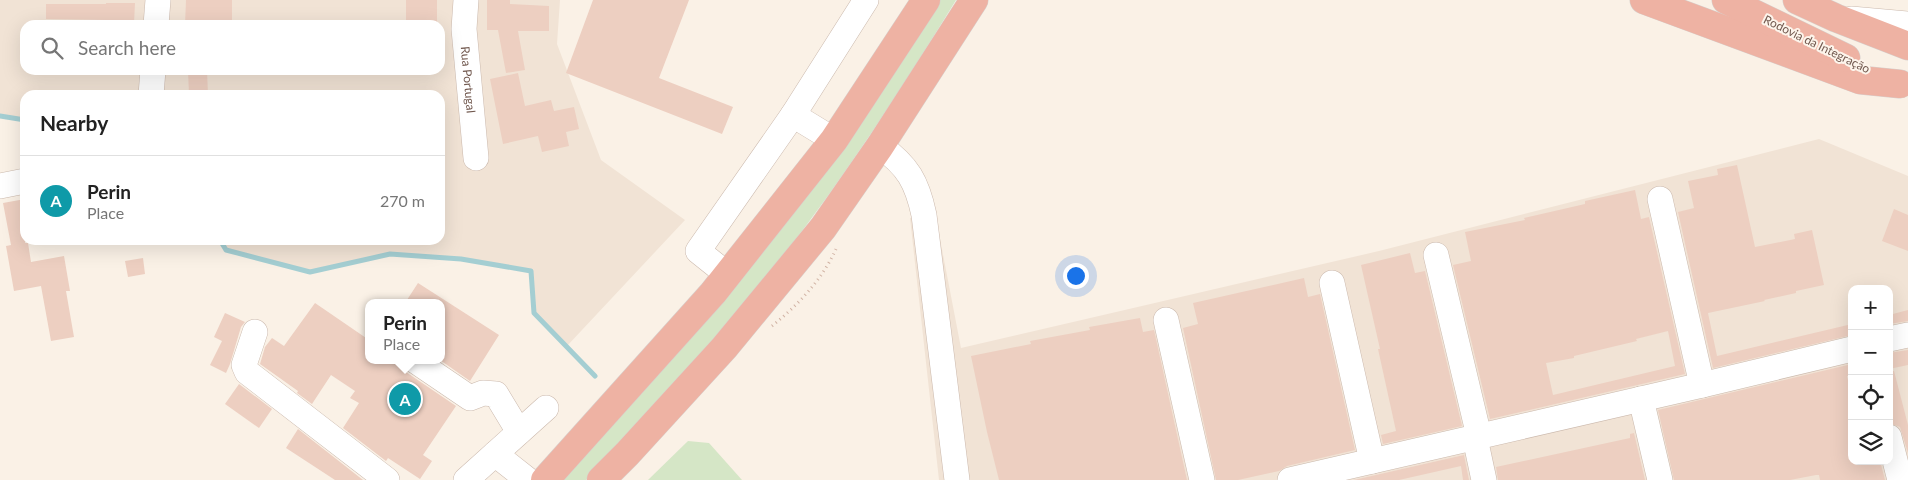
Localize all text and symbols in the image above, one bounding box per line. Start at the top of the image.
street label: Rodovia da Integração [1761,12,1873,76]
search box [20,20,445,75]
icon: search [38,34,66,62]
text: Search here [78,36,176,59]
street label: Rua Portugal [458,46,479,114]
text: Nearby [40,110,108,135]
text: Perin [87,180,131,203]
text: A [50,191,62,210]
text: 270 m [380,191,425,210]
text: Place [87,203,124,222]
your location [1063,263,1089,289]
map controls [1848,285,1893,465]
button: + [1848,285,1893,330]
popup [365,299,445,364]
text: Perin [383,311,427,334]
button: − [1848,330,1893,375]
text: Place [383,334,420,353]
button: locate [1848,375,1893,420]
pin: A [389,380,421,418]
button: layers [1848,420,1893,465]

